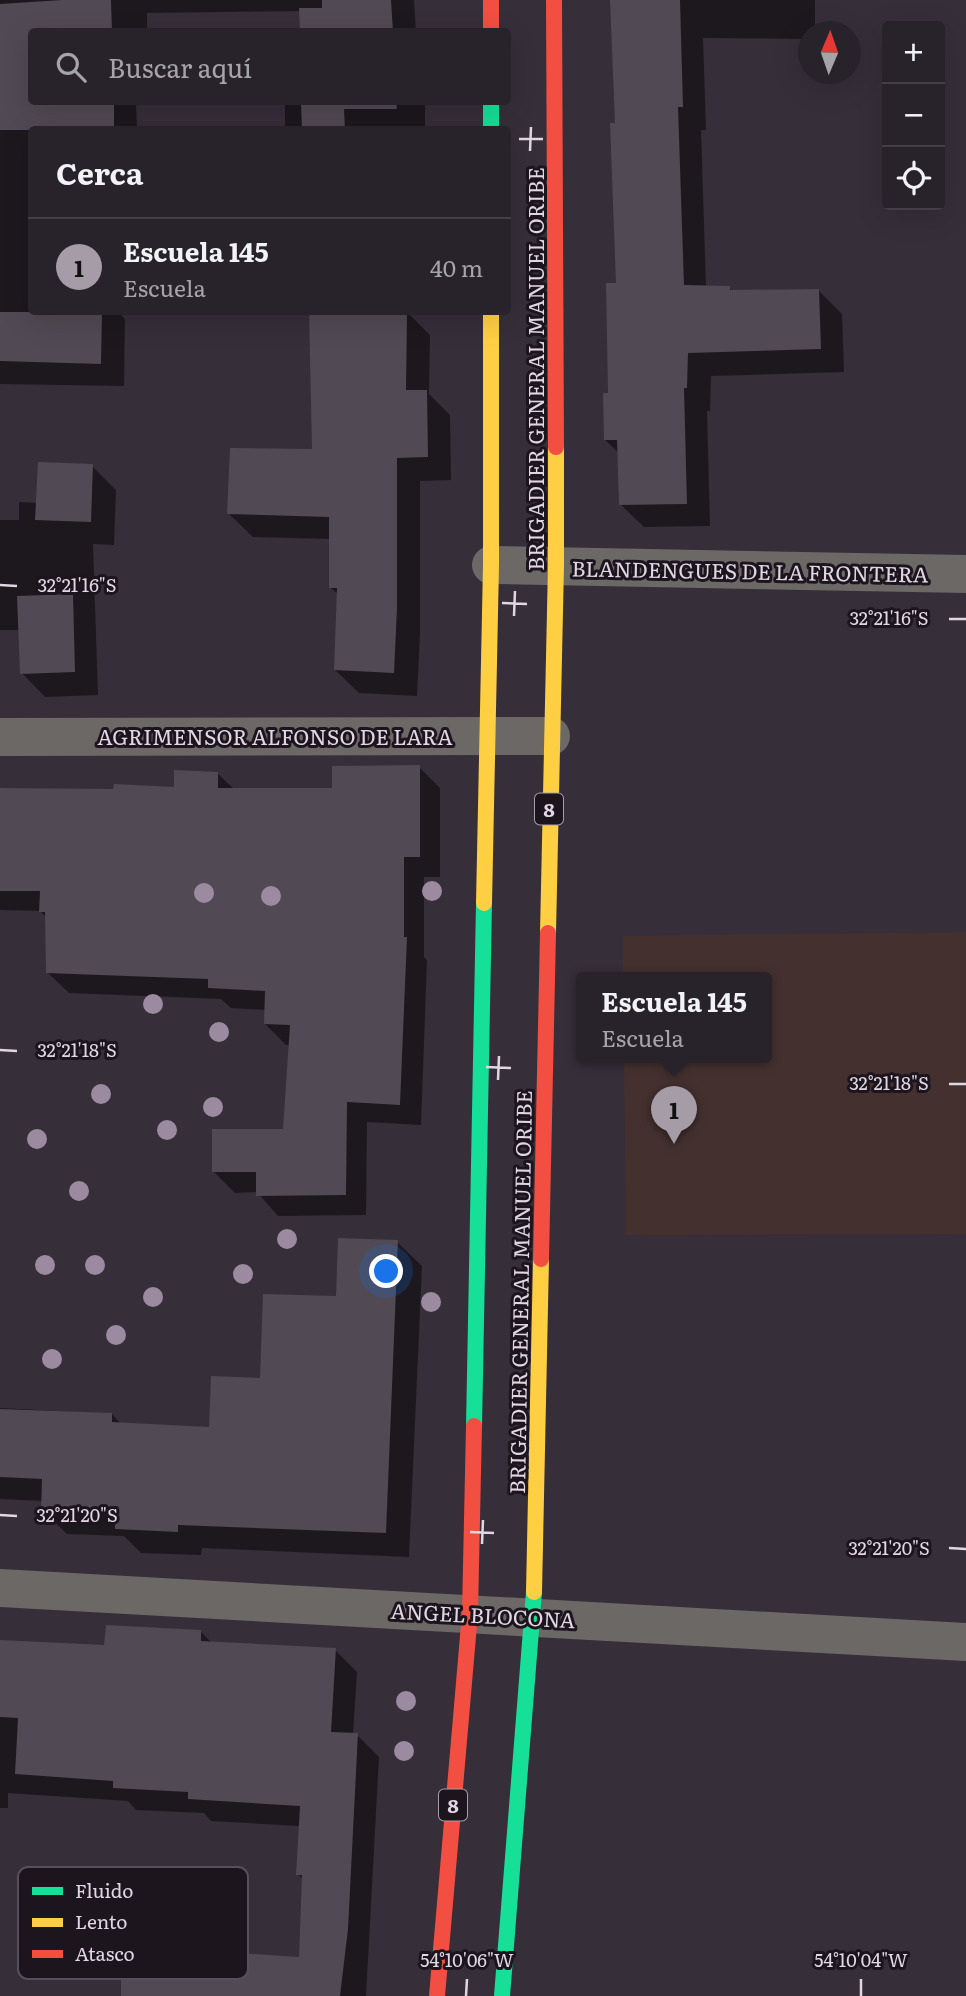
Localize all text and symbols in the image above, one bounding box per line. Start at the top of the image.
north arrow [798,21,861,84]
map controls [882,21,945,210]
button: + [882,21,945,84]
search box [28,28,511,105]
text: Buscar aquí [108,47,252,86]
icon: search [52,48,90,86]
button: − [882,84,945,147]
button: locate [882,147,945,210]
text: Cerca [56,150,143,194]
street label: BRIGADIER GENERAL MANUEL ORIBE [519,167,550,571]
text: Escuela 145 [123,231,269,270]
text: 1 [74,250,84,284]
text: 40 m [430,250,483,284]
text: Escuela [123,270,206,304]
street label: BLANDENGUES DE LA FRONTERA [571,551,929,589]
text: 32°21'16"S [37,571,117,598]
text: 32°21'16"S [849,604,929,631]
street label: AGRIMENSOR ALFONSO DE LARA [97,720,453,751]
road number: 8 [535,794,563,824]
popup [576,972,772,1063]
text: Escuela 145 [601,981,747,1020]
text: Escuela [601,1020,684,1054]
text: 32°21'18"S [37,1036,117,1063]
text: 32°21'18"S [849,1069,929,1096]
pin: 1 [651,1086,697,1144]
street label: BRIGADIER GENERAL MANUEL ORIBE [500,1090,538,1494]
your location [369,1254,403,1288]
text: 32°21'20"S [36,1501,118,1528]
text: 32°21'20"S [848,1534,930,1561]
street label: ANGEL BLOCONA [390,1594,577,1634]
road number: 8 [439,1789,467,1820]
legend [18,1867,248,1979]
text: Fluido [75,1876,133,1904]
text: Lento [75,1907,128,1935]
text: Atasco [75,1939,135,1967]
text: 54°10'06"W [420,1946,514,1973]
text: 54°10'04"W [814,1946,908,1973]

